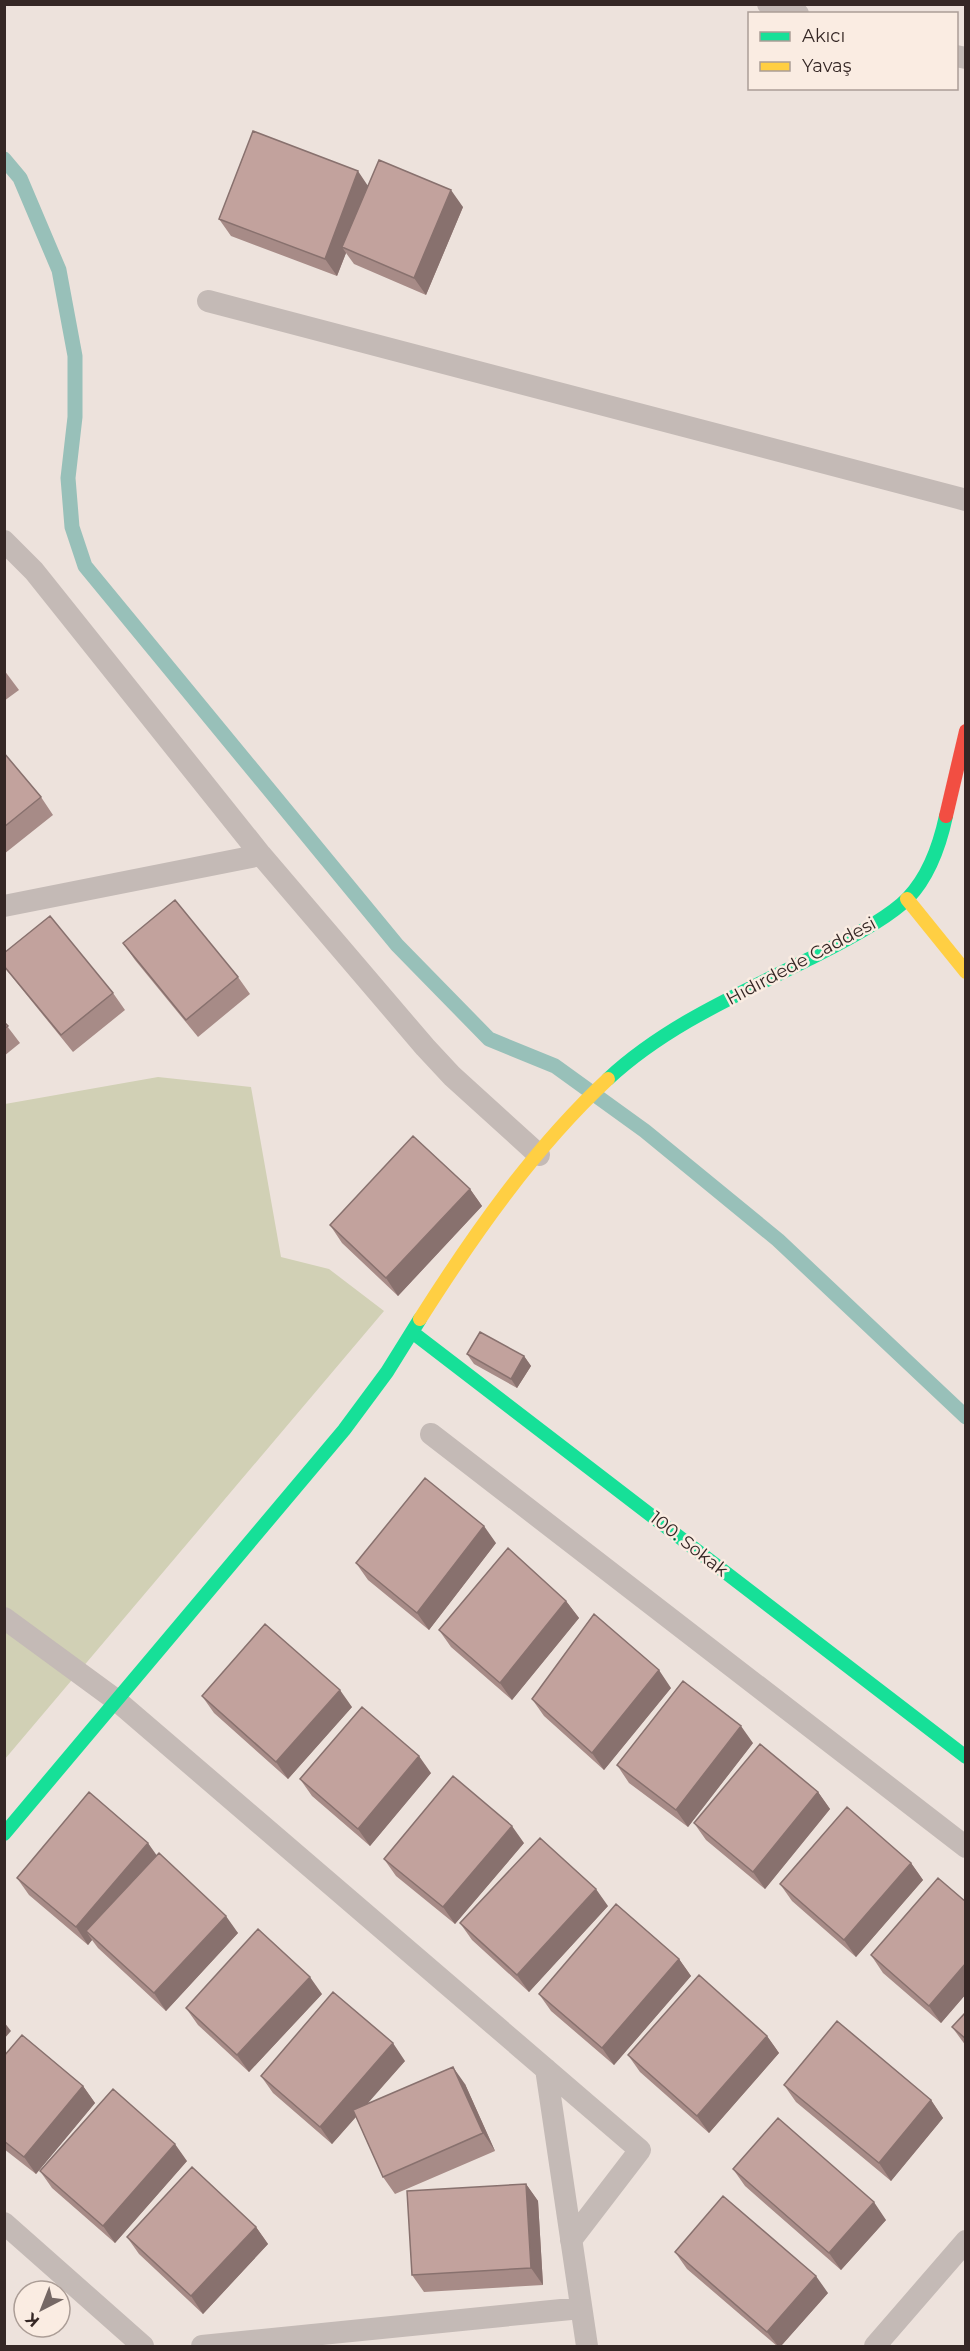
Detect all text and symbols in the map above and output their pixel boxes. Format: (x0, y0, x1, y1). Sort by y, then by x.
legend (748, 12, 958, 90)
text: Akıcı (802, 25, 845, 47)
text: Yavaş (802, 55, 852, 77)
street label: Hıdırdede Caddesi (722, 912, 880, 1010)
street label: 100. Sokak (646, 1507, 733, 1581)
north arrow (12, 2279, 72, 2339)
text: K (21, 2308, 43, 2331)

